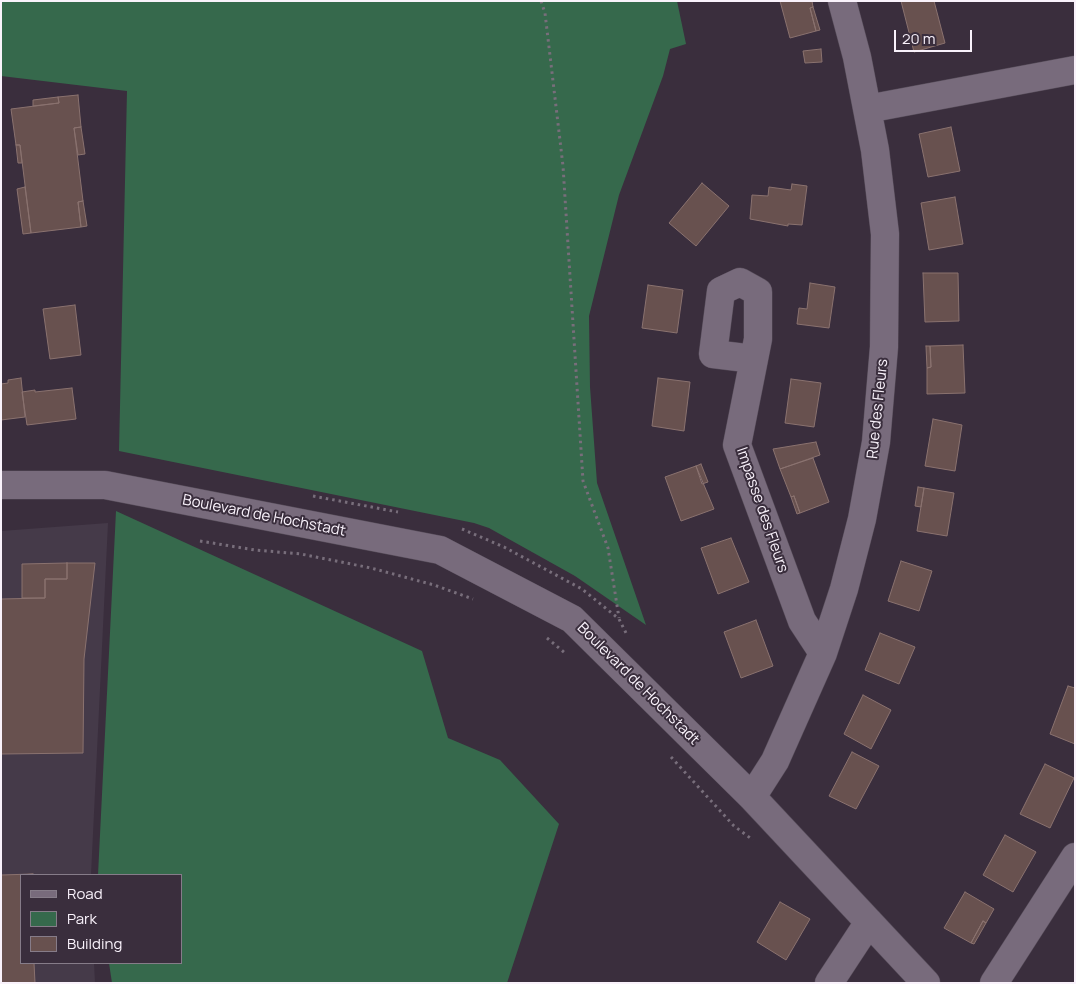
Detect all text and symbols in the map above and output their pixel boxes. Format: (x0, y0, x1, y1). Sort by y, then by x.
scale bar (896, 20, 974, 52)
text: 20 m (902, 28, 935, 49)
street label: Rue des Fleurs (864, 358, 892, 460)
street label: Impasse des Fleurs (732, 445, 792, 575)
street label: Boulevard de Hochstadt (181, 491, 347, 541)
street label: Boulevard de Hochstadt (573, 619, 703, 749)
legend (20, 874, 182, 964)
text: Road (67, 883, 103, 904)
text: Park (67, 908, 97, 929)
text: Building (67, 933, 122, 954)

